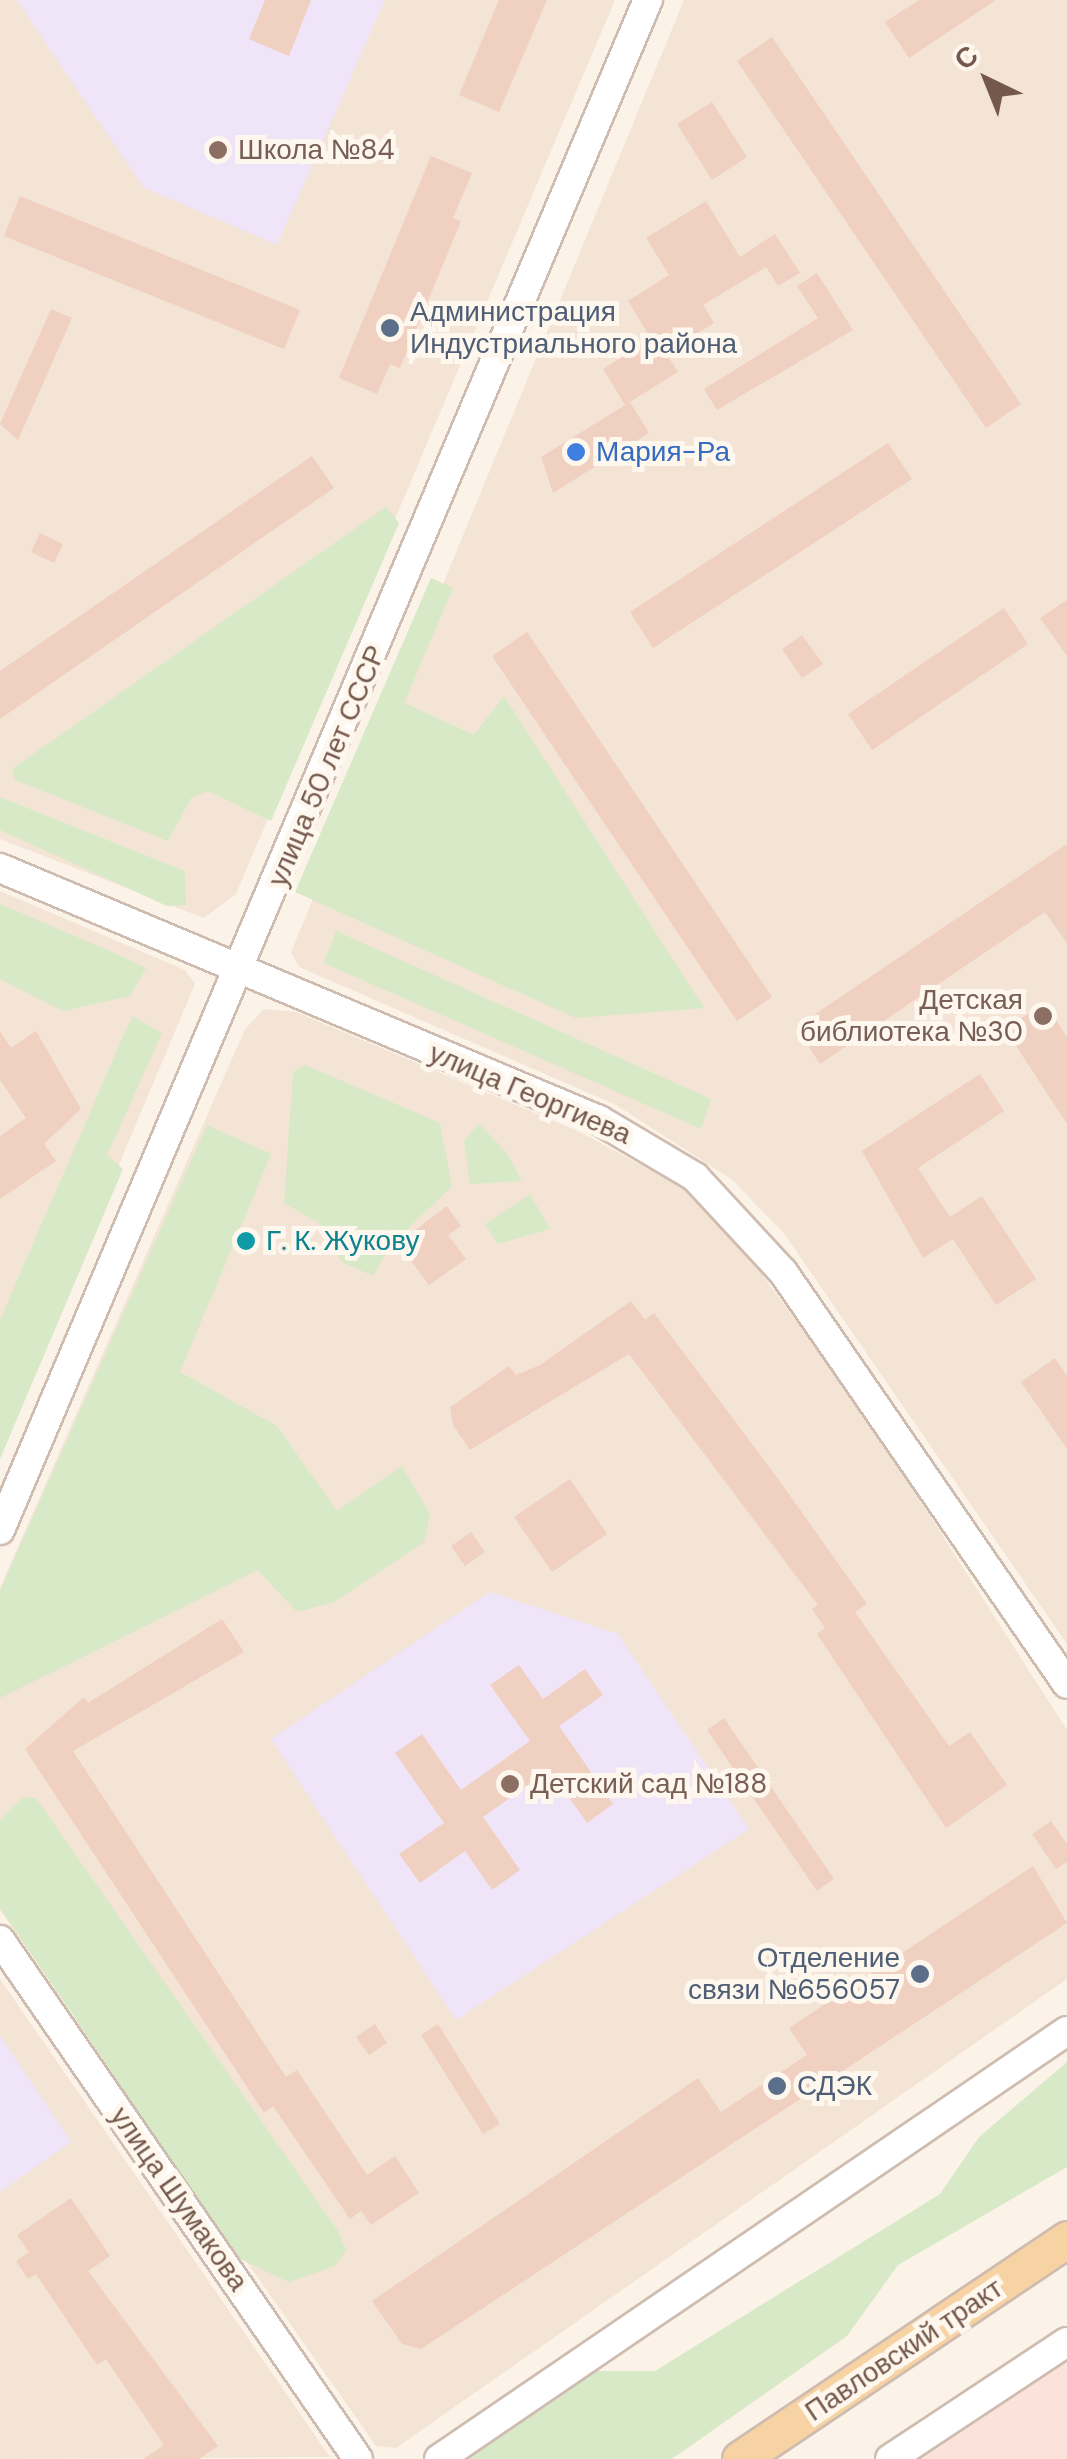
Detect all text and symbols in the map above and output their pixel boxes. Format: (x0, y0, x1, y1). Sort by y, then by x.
north arrow (937, 30, 1037, 130)
text: С (946, 37, 986, 78)
place label: Школа №84 (238, 133, 395, 167)
marker: Школа №84 (207, 139, 229, 161)
place label: Администрация Индустриального района (410, 295, 737, 361)
marker: Администрация Индустриального района (379, 317, 401, 339)
place label: Мария-Ра (596, 435, 730, 469)
marker: Мария-Ра (565, 441, 587, 463)
street label: улица 50 лет СССР (261, 640, 393, 892)
place label: Детская библиотека №30 (800, 983, 1023, 1049)
marker: Детская библиотека №30 (1032, 1005, 1054, 1027)
street label: улица Георгиева (424, 1036, 636, 1152)
place label: Г. К. Жукову (266, 1224, 419, 1258)
marker: Г. К. Жукову (235, 1230, 257, 1252)
place label: Детский сад №188 (530, 1767, 767, 1801)
marker: Детский сад №188 (499, 1773, 521, 1795)
place label: Отделение связи №656057 (688, 1941, 900, 2007)
marker: Отделение связи №656057 (909, 1963, 931, 1985)
place label: СДЭК (797, 2069, 872, 2103)
marker: СДЭК (766, 2075, 788, 2097)
street label: улица Шумакова (103, 2101, 255, 2297)
street label: Павловский тракт (799, 2271, 1009, 2429)

